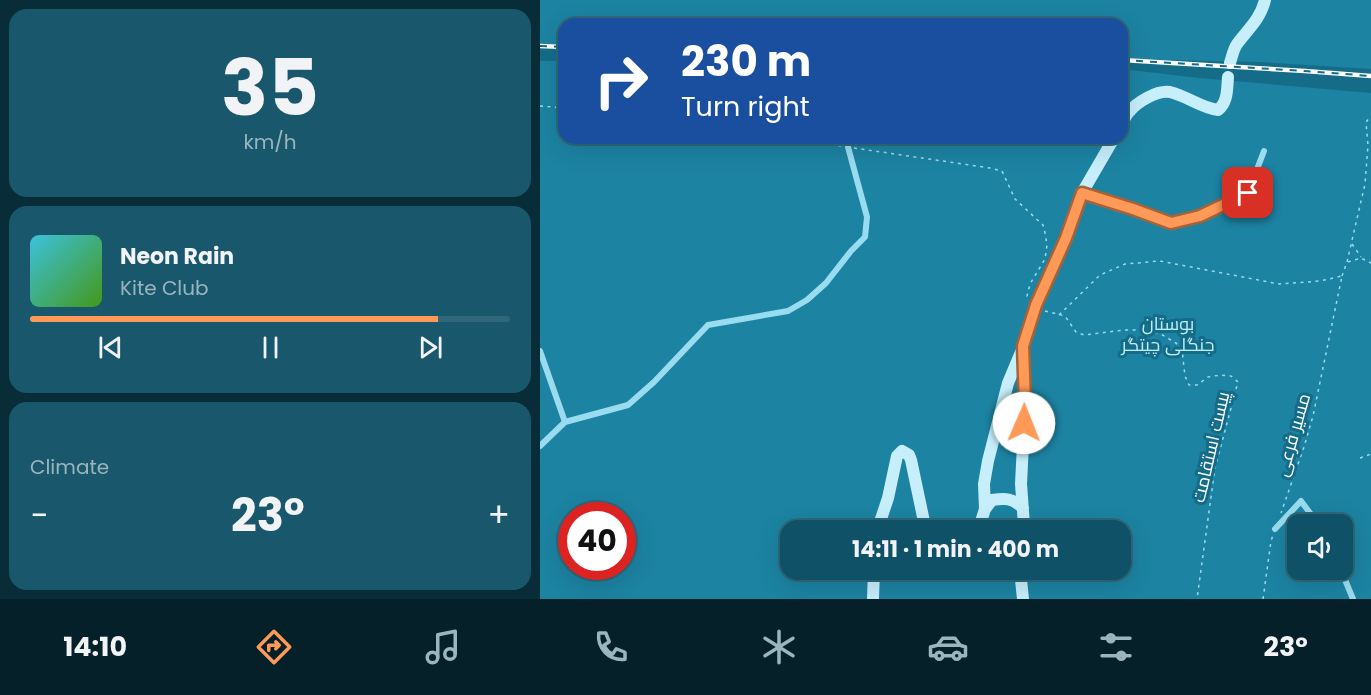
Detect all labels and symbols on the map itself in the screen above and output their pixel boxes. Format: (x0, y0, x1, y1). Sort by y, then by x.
pin (1222, 167, 1273, 218)
park label: بوستان جنگلی چیتگر (1121, 311, 1215, 357)
street label: پیست استقامت (1186, 389, 1235, 505)
street label: مسیر فرعی (1269, 390, 1316, 479)
position arrow (992, 391, 1056, 455)
speed limit sign: 40 (558, 502, 636, 580)

